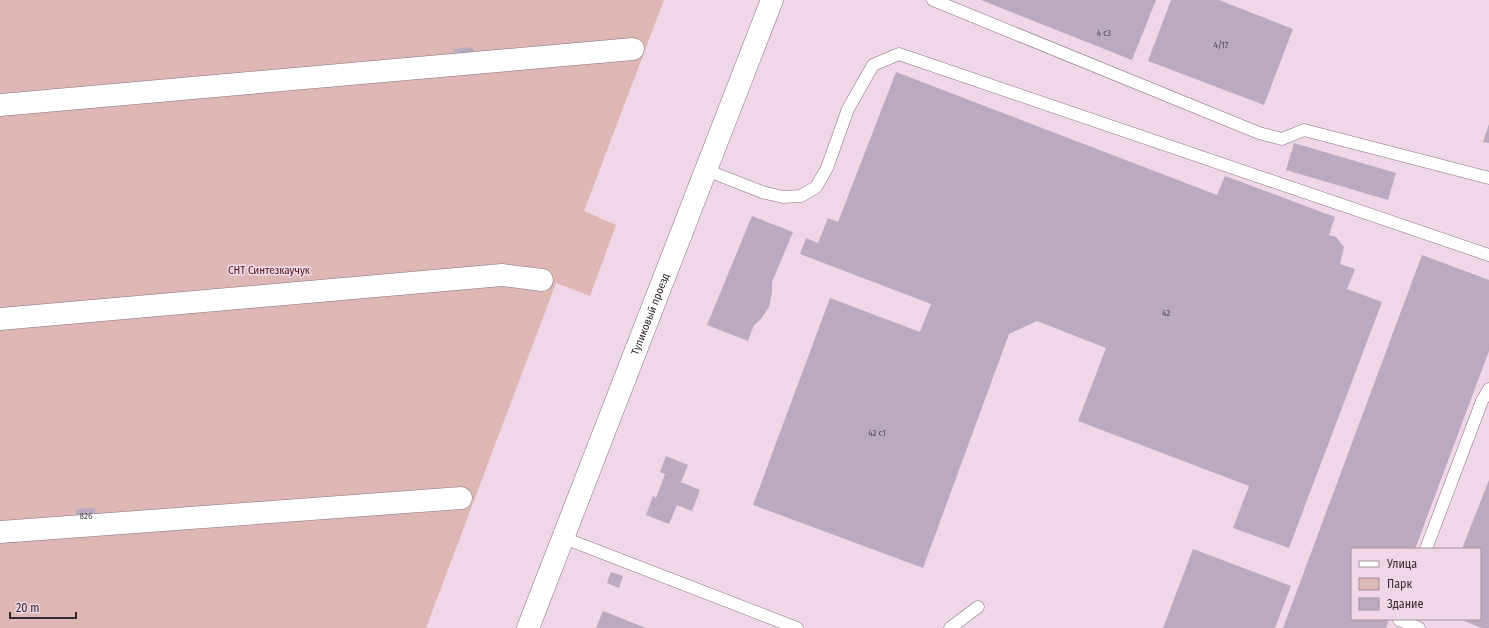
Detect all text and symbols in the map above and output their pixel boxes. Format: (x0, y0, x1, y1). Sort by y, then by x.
house number: 4 с3 (1097, 28, 1111, 38)
house number: 4/17 (1213, 40, 1229, 50)
park label: СНТ Синтезкаучук (228, 264, 311, 277)
street label: Тупиковый проезд (629, 271, 672, 357)
house number: 42 (1162, 308, 1170, 318)
house number: 42 c1 (868, 428, 886, 438)
house number: 826 (80, 511, 93, 521)
legend (1351, 548, 1481, 620)
text: Улица (1386, 557, 1417, 571)
text: Парк (1387, 577, 1413, 591)
scale bar (10, 594, 76, 620)
text: Здание (1387, 597, 1423, 611)
text: 20 m (16, 601, 40, 615)

